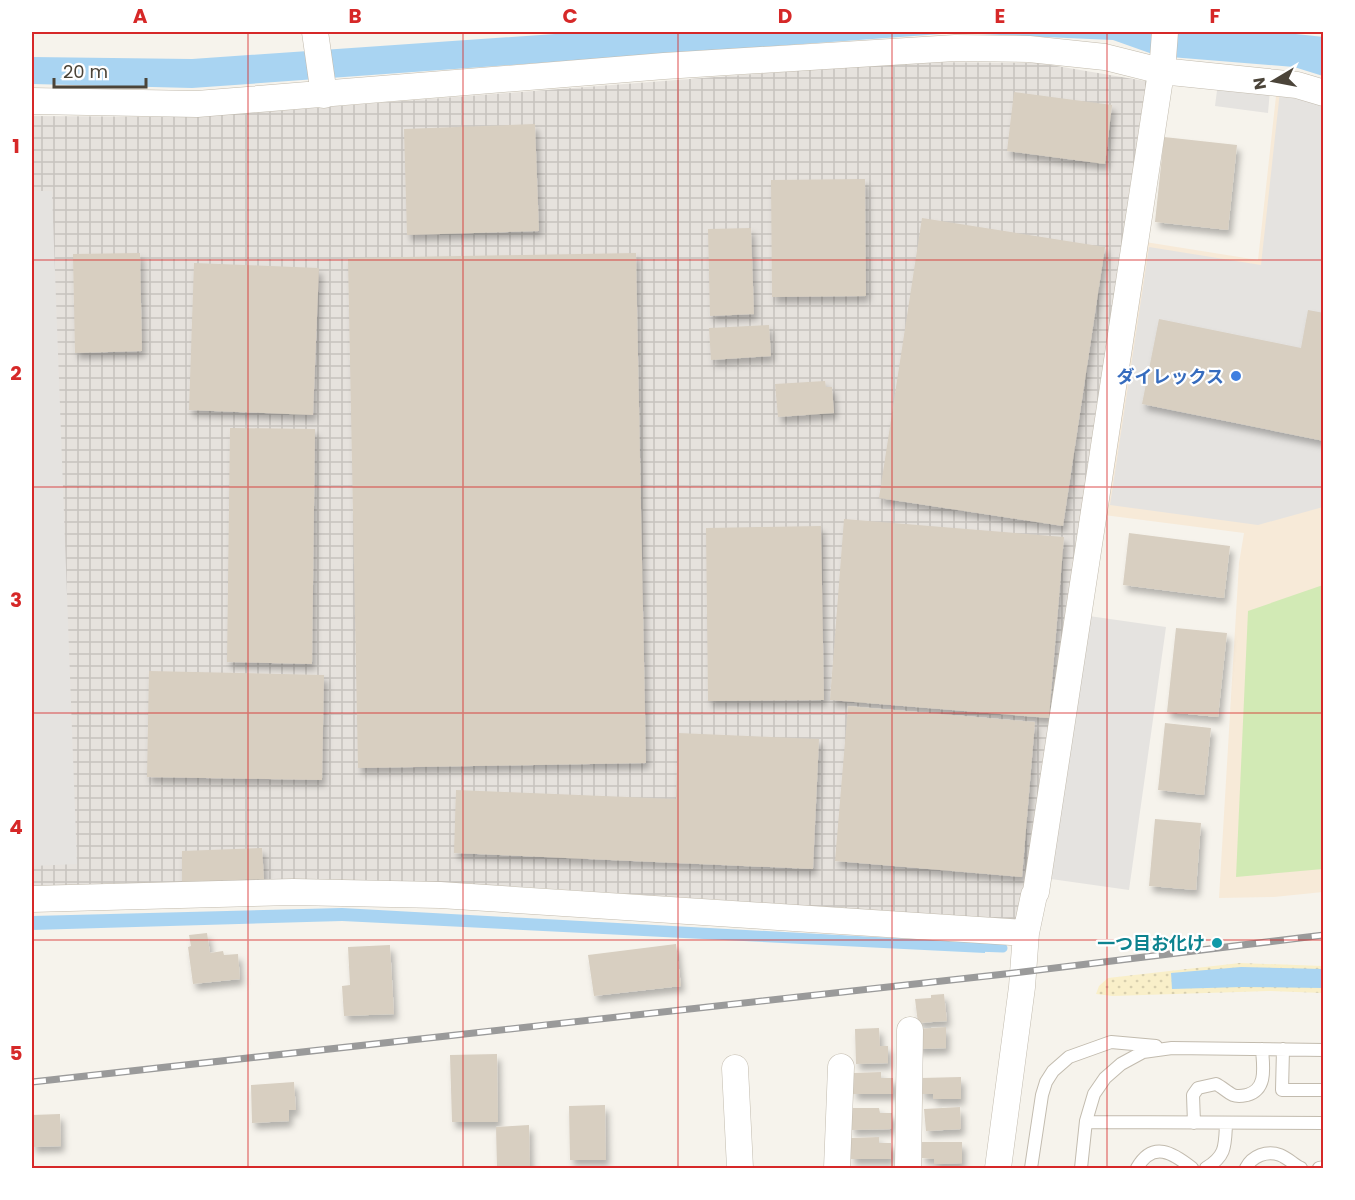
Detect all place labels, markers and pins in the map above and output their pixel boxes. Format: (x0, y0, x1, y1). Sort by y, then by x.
place label: ダイレックス (1117, 364, 1224, 389)
marker: ダイレックス (1229, 369, 1243, 383)
place label: 一つ目お化け (1097, 931, 1205, 956)
marker: 一つ目お化け (1210, 936, 1224, 950)

